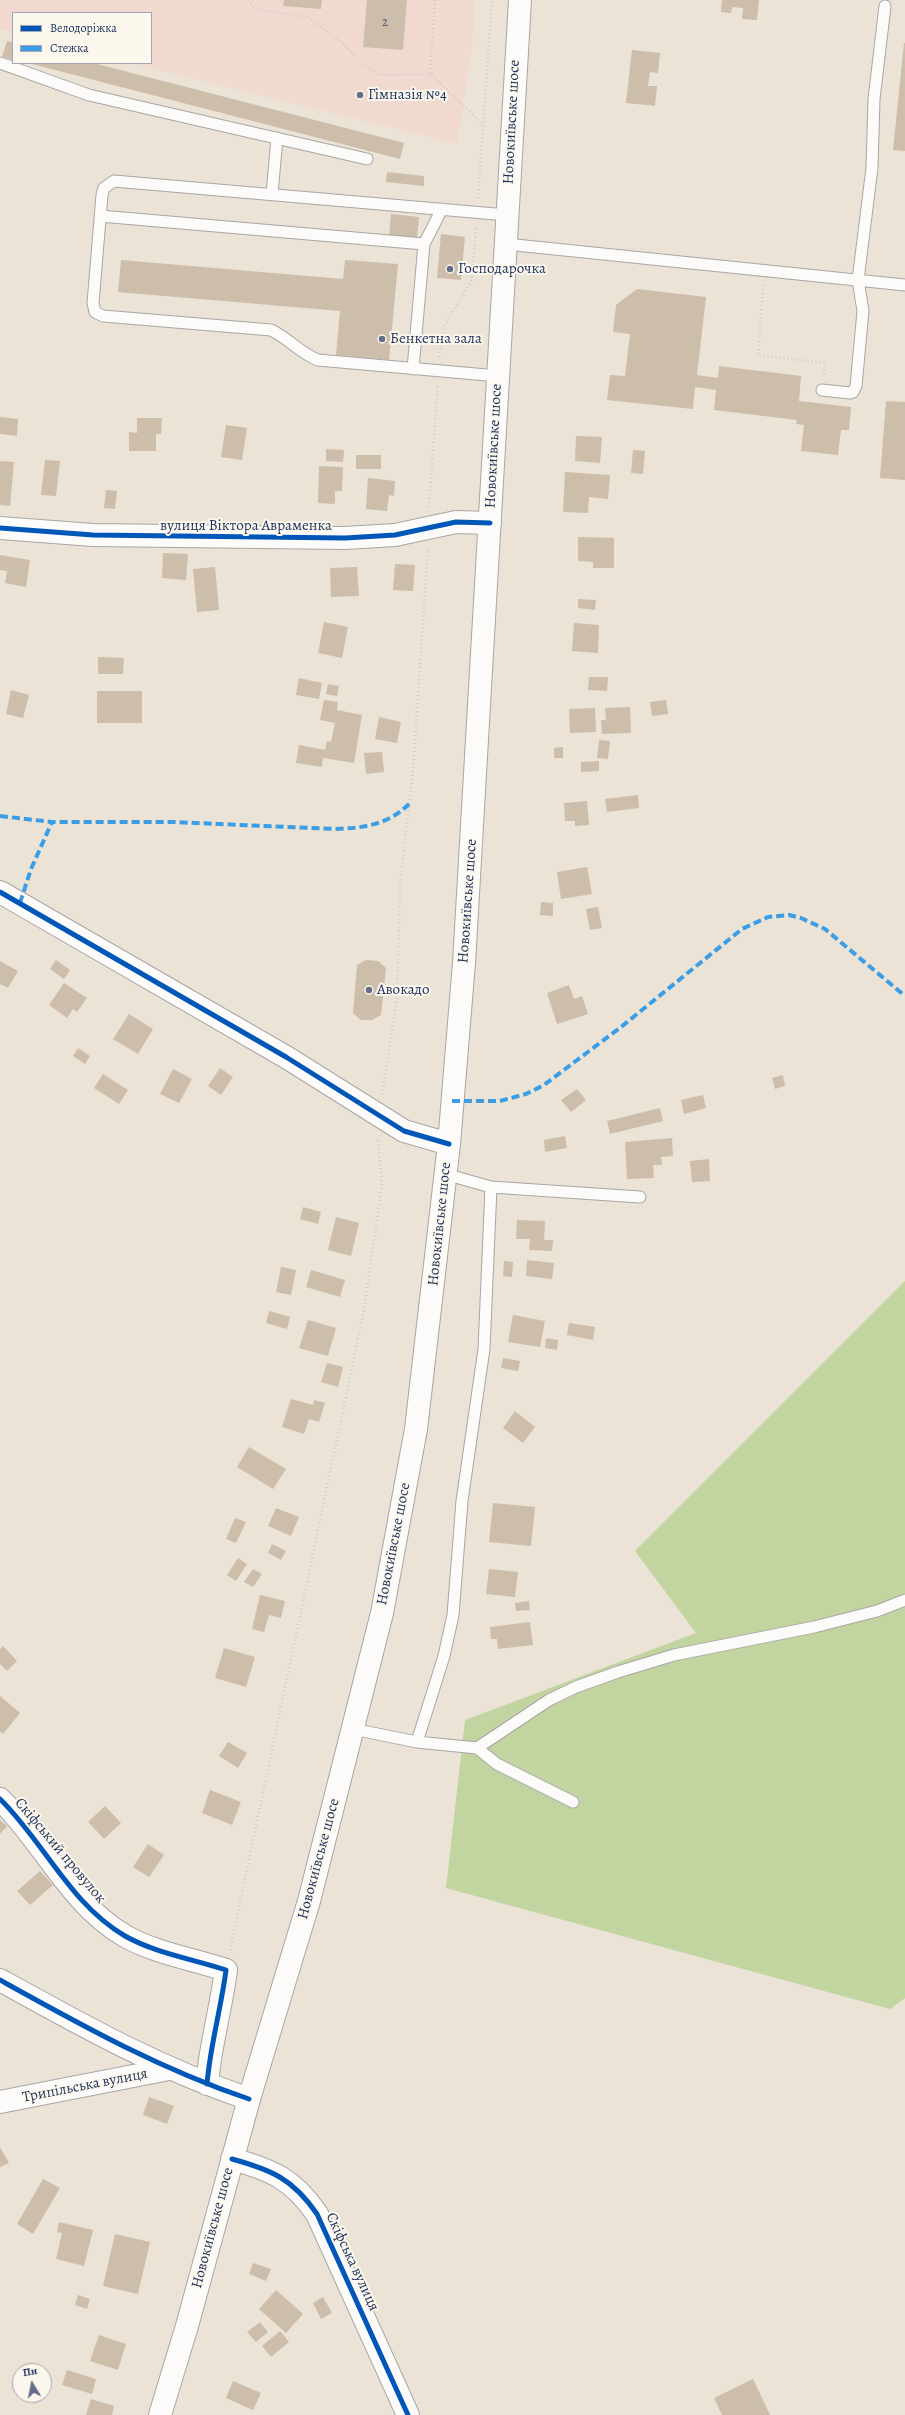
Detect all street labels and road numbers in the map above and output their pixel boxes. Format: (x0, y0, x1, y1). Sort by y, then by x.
street label: Новокиївське шосе (500, 59, 524, 185)
street label: Новокиївське шосе (482, 383, 506, 509)
street label: вулиця Віктора Авраменка (160, 517, 332, 535)
street label: Новокиївське шосе (455, 838, 481, 964)
street label: Новокиївське шосе (425, 1161, 455, 1287)
street label: Новокиївське шосе (373, 1481, 415, 1607)
street label: Скіфський провулок (11, 1795, 109, 1907)
street label: Новокиївське шосе (294, 1797, 344, 1921)
street label: Трипільська вулиця (21, 2065, 149, 2107)
street label: Новокиївське шосе (188, 2166, 238, 2290)
street label: Скіфська вулиця (321, 2210, 383, 2314)

